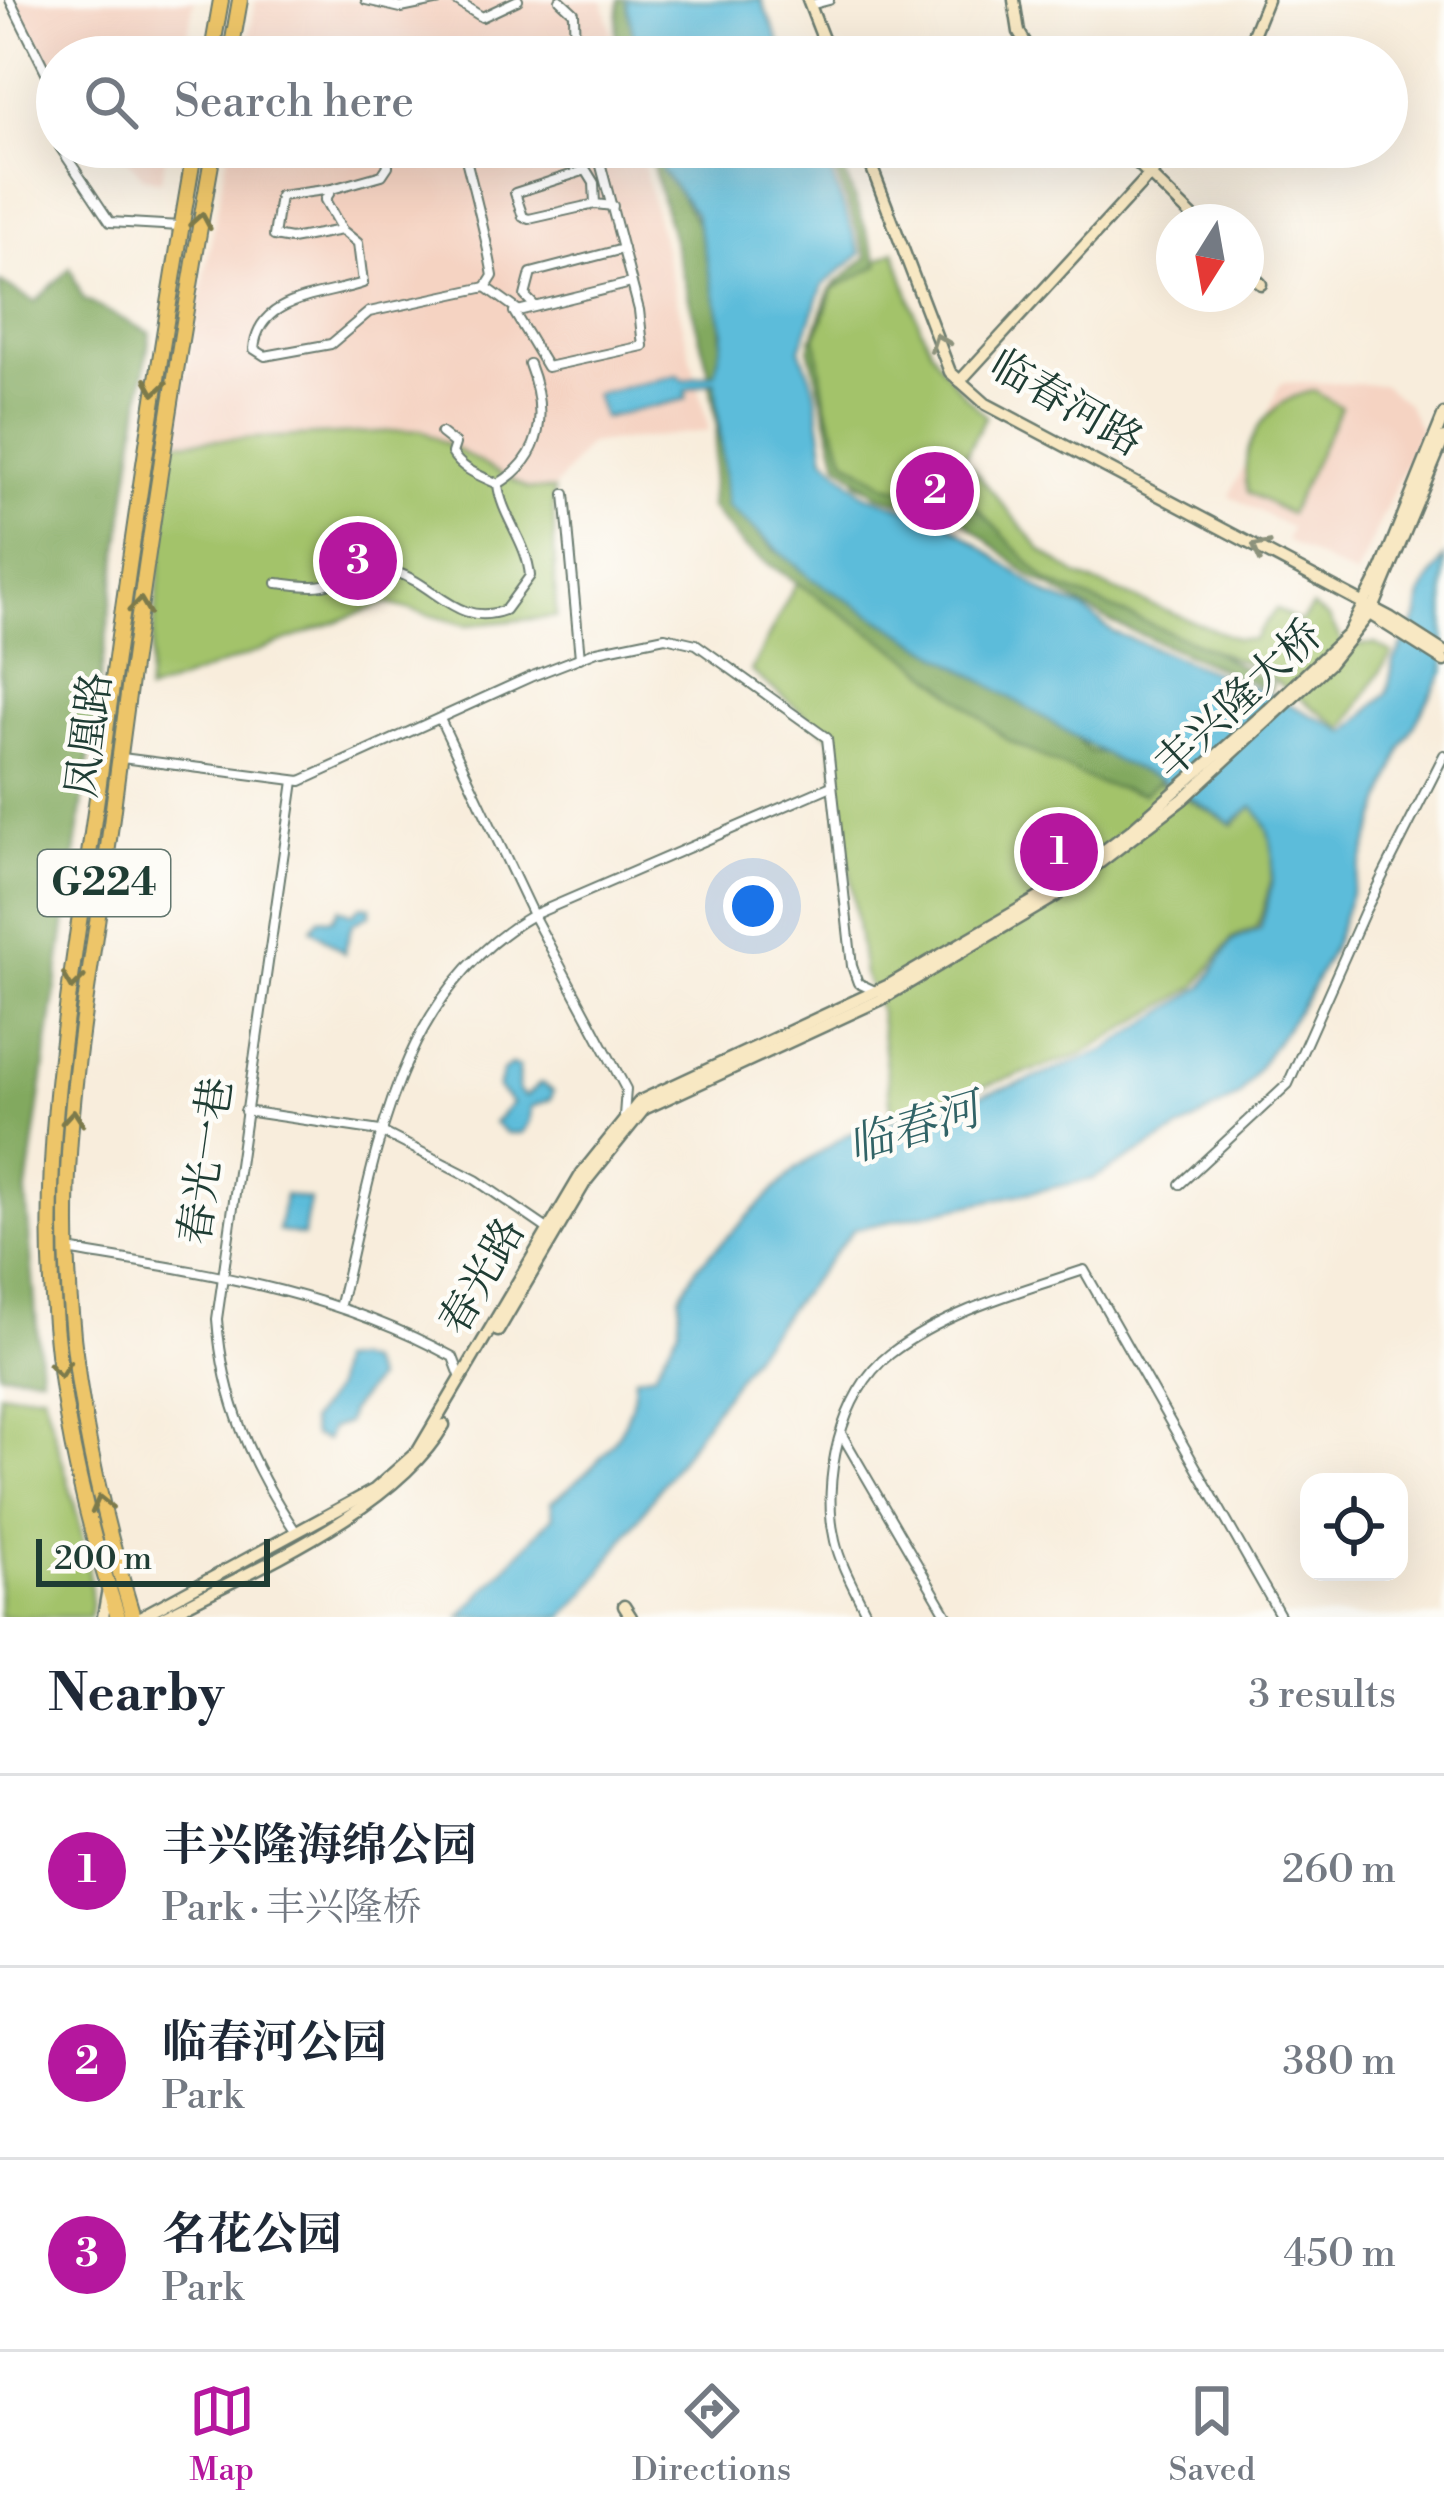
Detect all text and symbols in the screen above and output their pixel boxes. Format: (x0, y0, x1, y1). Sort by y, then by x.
search box (36, 36, 1408, 168)
icon: search (78, 69, 144, 135)
text: Search here (174, 74, 414, 131)
north arrow (1156, 204, 1264, 312)
one-way arrow (187, 211, 212, 231)
one-way arrow (929, 333, 954, 354)
street label: 临春河路 (980, 339, 1152, 469)
one-way arrow (143, 377, 169, 396)
pin: 2 (896, 446, 974, 536)
pin: 3 (319, 516, 397, 606)
one-way arrow (1251, 541, 1273, 564)
one-way arrow (126, 596, 152, 616)
street label: 丰兴隆大桥 (1144, 609, 1334, 791)
street label: 凤凰路 (56, 669, 124, 801)
pin: 1 (1020, 807, 1098, 897)
road number: G224 (38, 850, 170, 916)
your location (723, 876, 783, 936)
one-way arrow (61, 971, 87, 991)
street label: 春光一巷 (169, 1074, 245, 1248)
water label: 临春河 (841, 1080, 994, 1176)
one-way arrow (60, 1108, 85, 1127)
street label: 春光路 (429, 1209, 537, 1345)
one-way arrow (47, 1359, 73, 1379)
map controls (1300, 1473, 1408, 1581)
button: locate (1300, 1473, 1408, 1581)
one-way arrow (90, 1495, 115, 1515)
scale bar (36, 1533, 270, 1586)
text: 200 m (54, 1539, 152, 1580)
text: Nearby (48, 1663, 224, 1727)
text: 3 results (1248, 1671, 1396, 1720)
text: 丰兴隆海绵公园 (162, 1818, 477, 1875)
text: 1 (78, 1846, 96, 1895)
text: 260 m (1282, 1846, 1396, 1895)
text: Park · 丰兴隆桥 (162, 1884, 422, 1933)
text: 临春河公园 (162, 2015, 387, 2072)
text: 2 (75, 2038, 99, 2087)
text: 380 m (1283, 2038, 1396, 2087)
text: Park (162, 2072, 243, 2121)
text: 名花公园 (162, 2207, 342, 2264)
text: 3 (75, 2230, 99, 2279)
text: 450 m (1283, 2230, 1396, 2279)
text: Park (162, 2264, 243, 2313)
tab: Map (189, 2378, 255, 2491)
tab: Directions (632, 2378, 791, 2491)
tab: Saved (1169, 2378, 1255, 2491)

